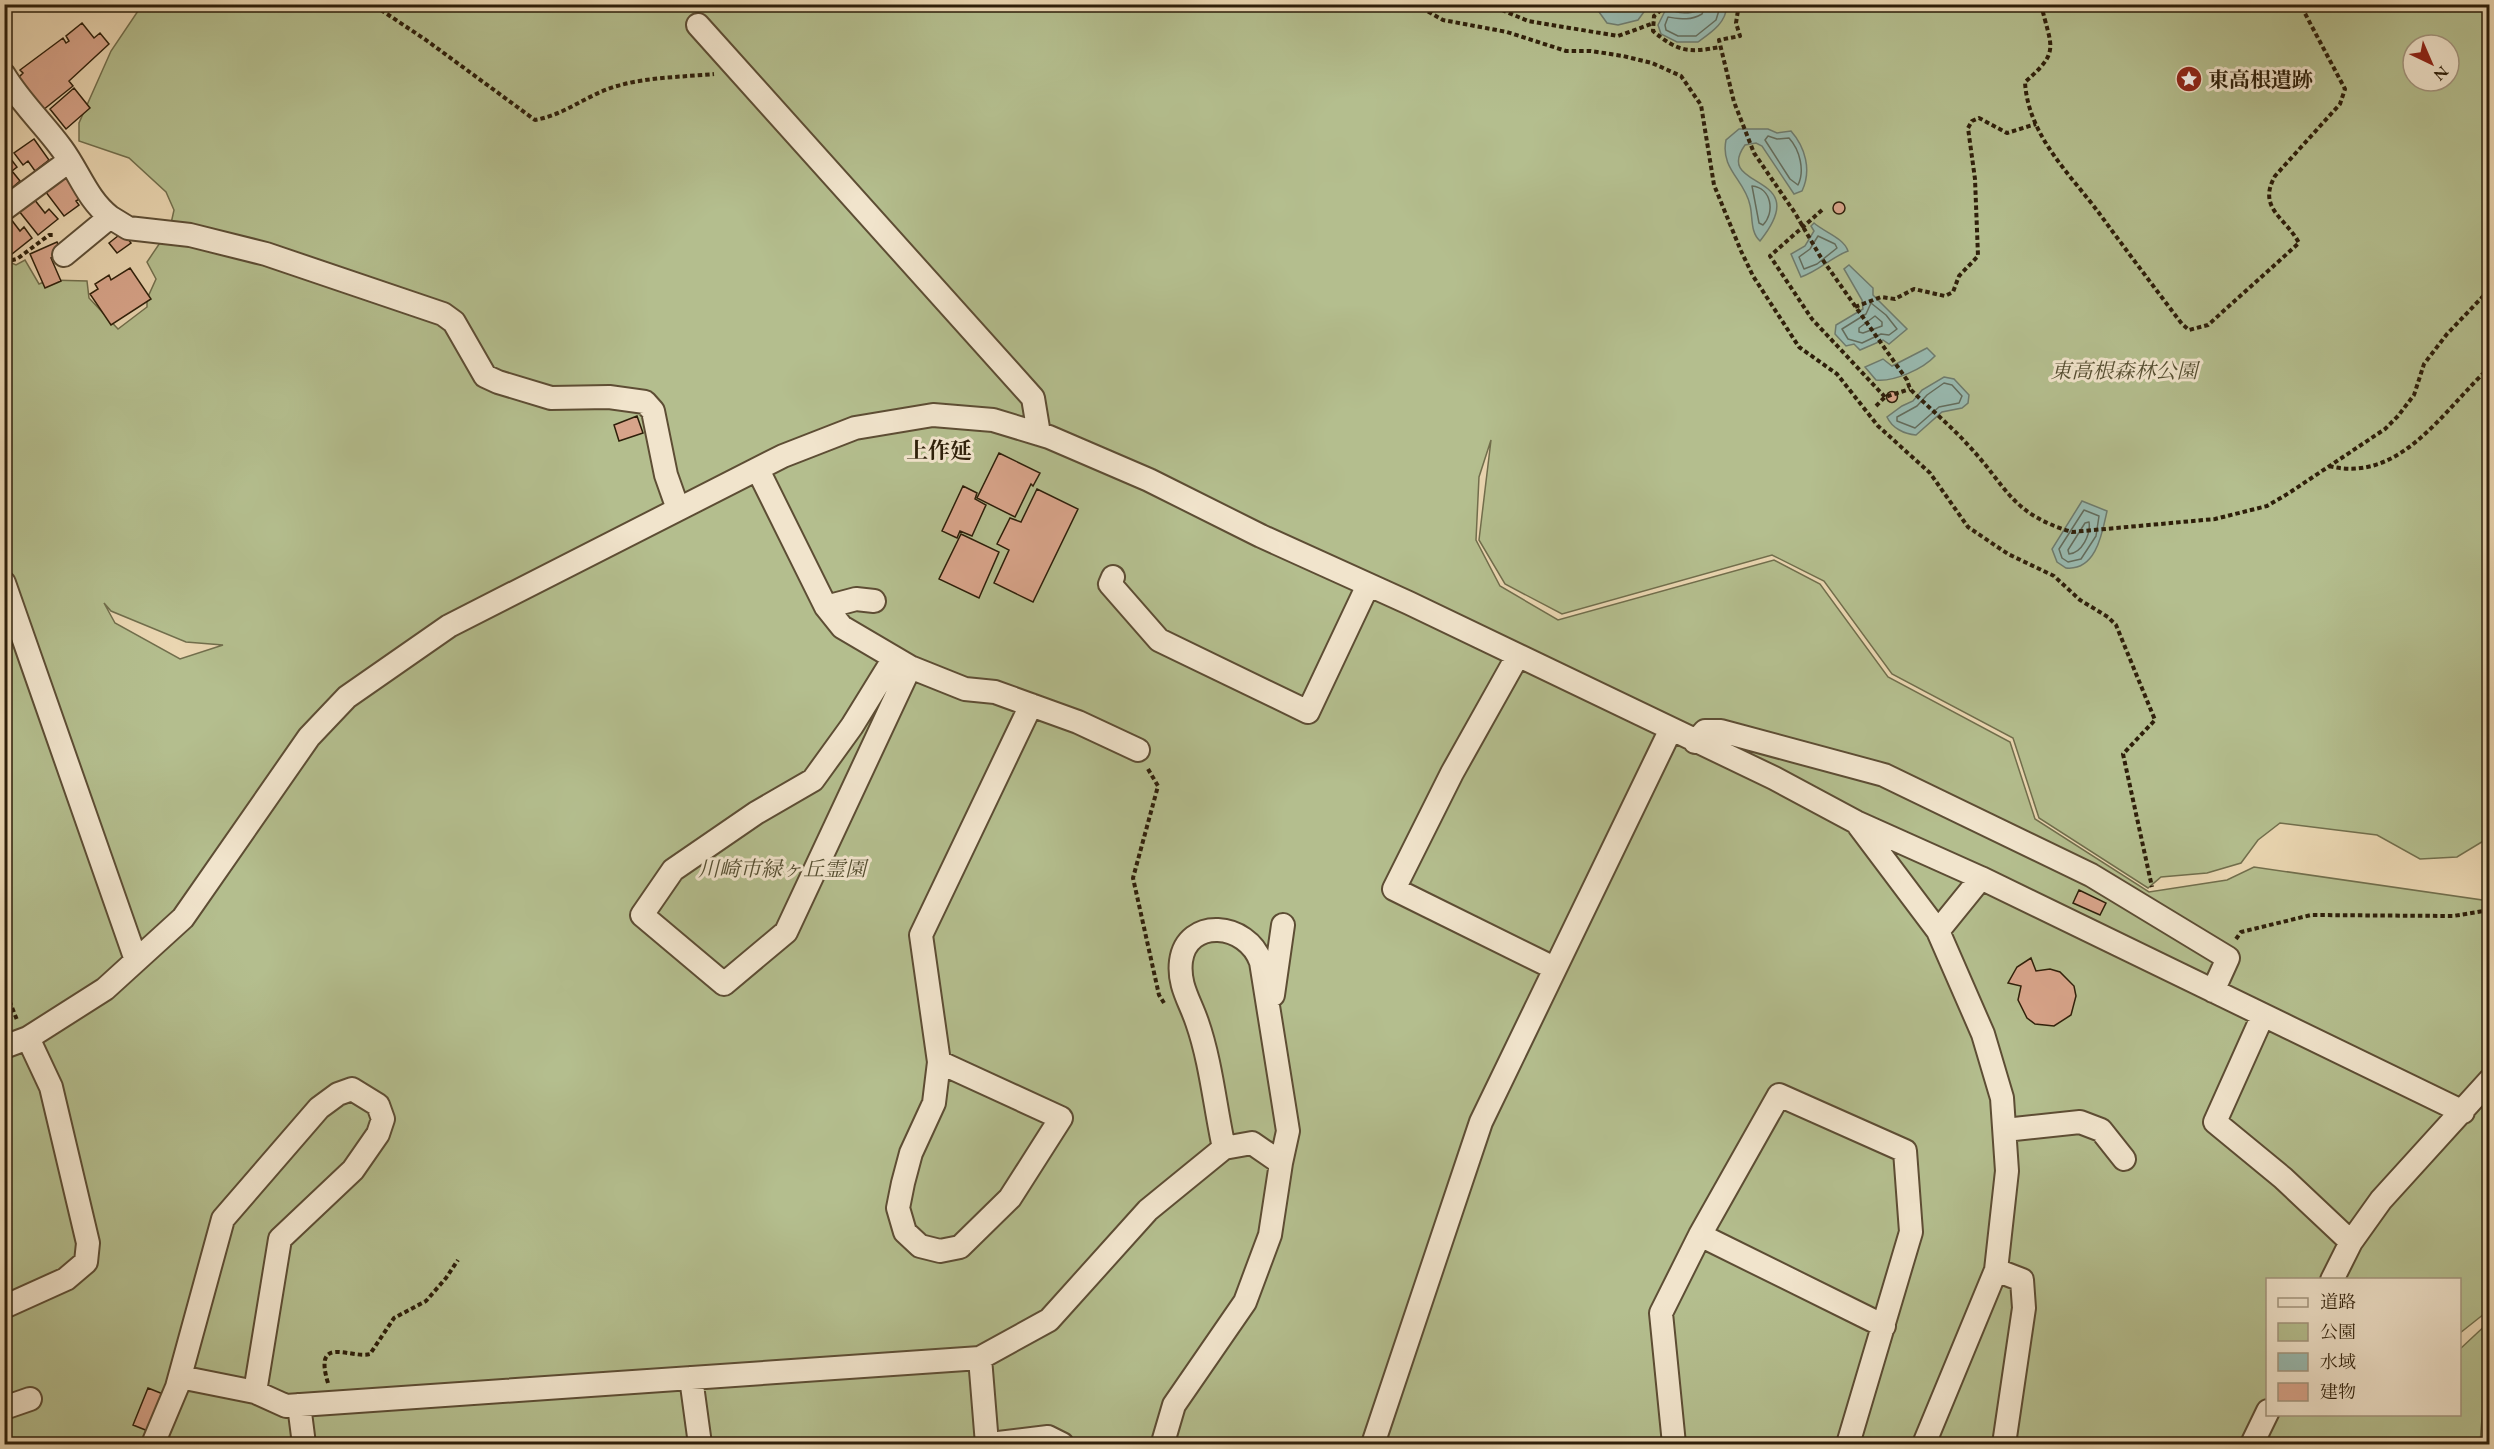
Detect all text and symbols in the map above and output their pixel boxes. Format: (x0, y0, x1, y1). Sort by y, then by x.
north arrow (2401, 33, 2461, 93)
text: N (2429, 61, 2453, 86)
place icon: 東高根遺跡 (2174, 64, 2204, 94)
place label: 東高根遺跡 (2208, 66, 2313, 93)
park label: 東高根森林公園 (2051, 357, 2200, 384)
district label: 上作延 (906, 436, 972, 465)
park label: 川崎市緑ヶ丘霊園 (698, 855, 869, 882)
legend (2266, 1278, 2461, 1416)
text: 道路 (2320, 1290, 2356, 1313)
text: 公園 (2320, 1320, 2356, 1343)
text: 水域 (2320, 1350, 2356, 1373)
text: 建物 (2320, 1380, 2356, 1403)

